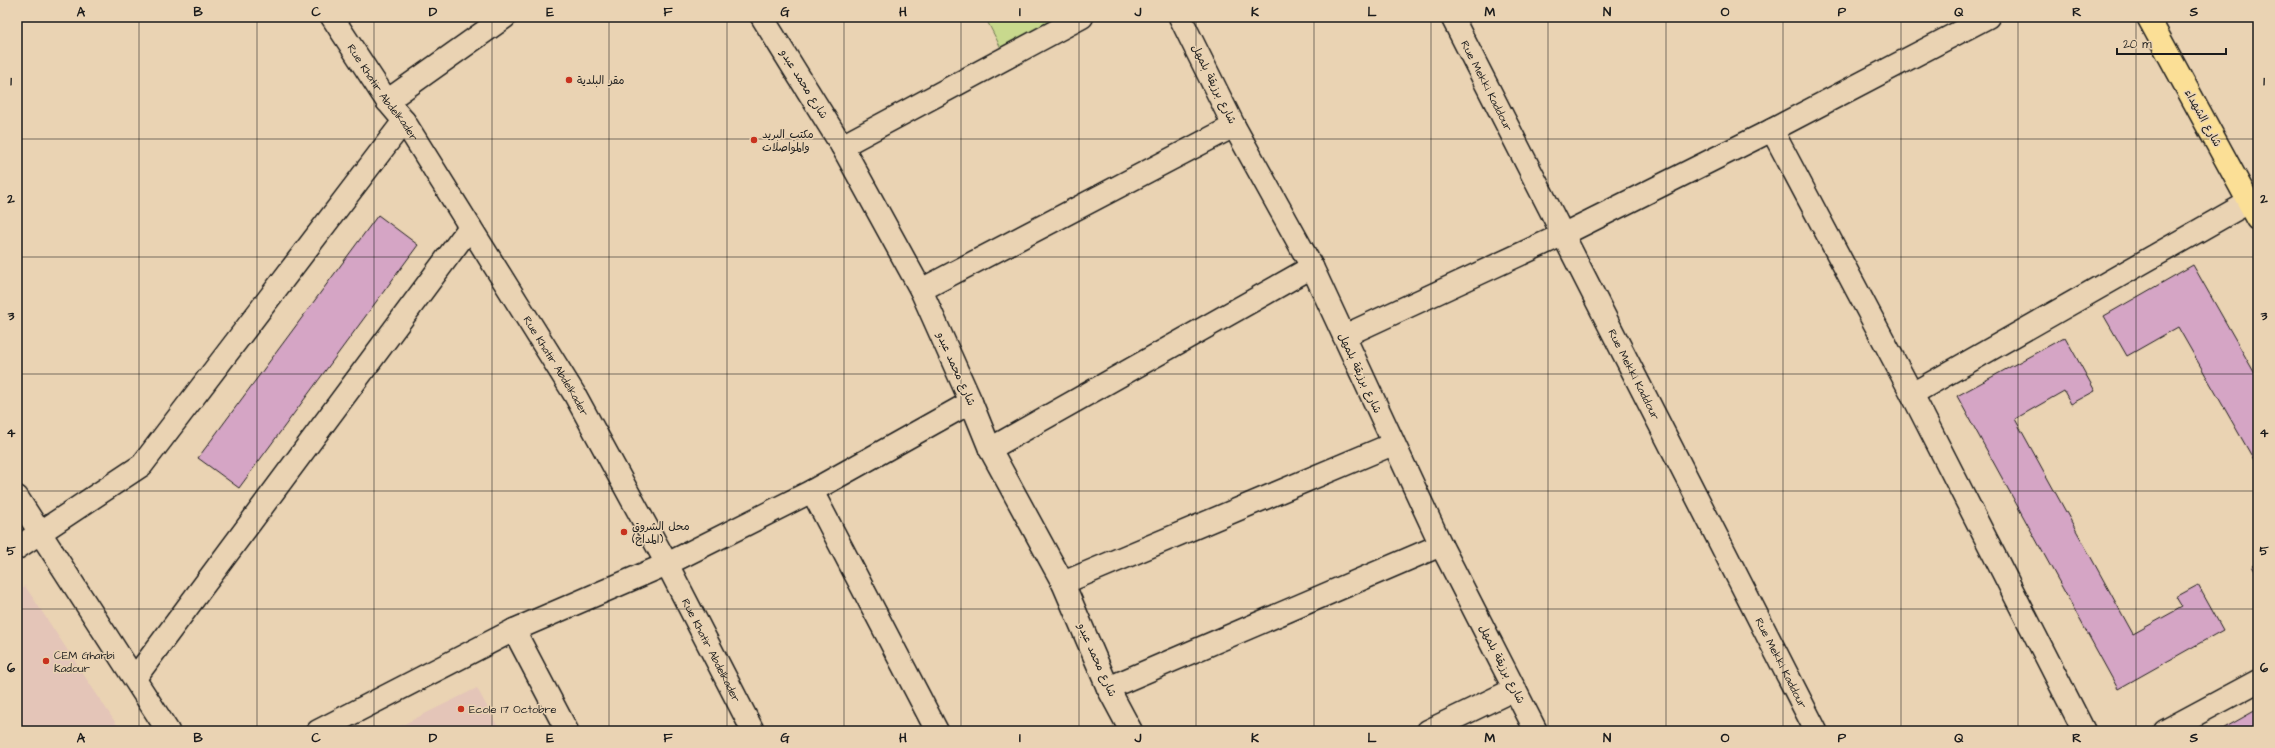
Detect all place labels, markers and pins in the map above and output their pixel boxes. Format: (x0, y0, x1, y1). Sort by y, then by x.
place label: مقر البلدية (577, 73, 624, 88)
marker: مقر البلدية (564, 75, 574, 85)
place label: مكتب البريد والمواصلات (762, 127, 814, 155)
marker: مكتب البريد والمواصلات (749, 135, 759, 145)
place label: محل الشروق (المداح) (632, 519, 690, 547)
marker: محل الشروق (المداح) (619, 527, 629, 537)
place label: CEM Gharbi Kadour (54, 648, 115, 676)
marker: CEM Gharbi Kadour (41, 656, 51, 666)
place label: Ecole 17 Octobre (469, 702, 557, 717)
marker: Ecole 17 Octobre (456, 704, 466, 714)

